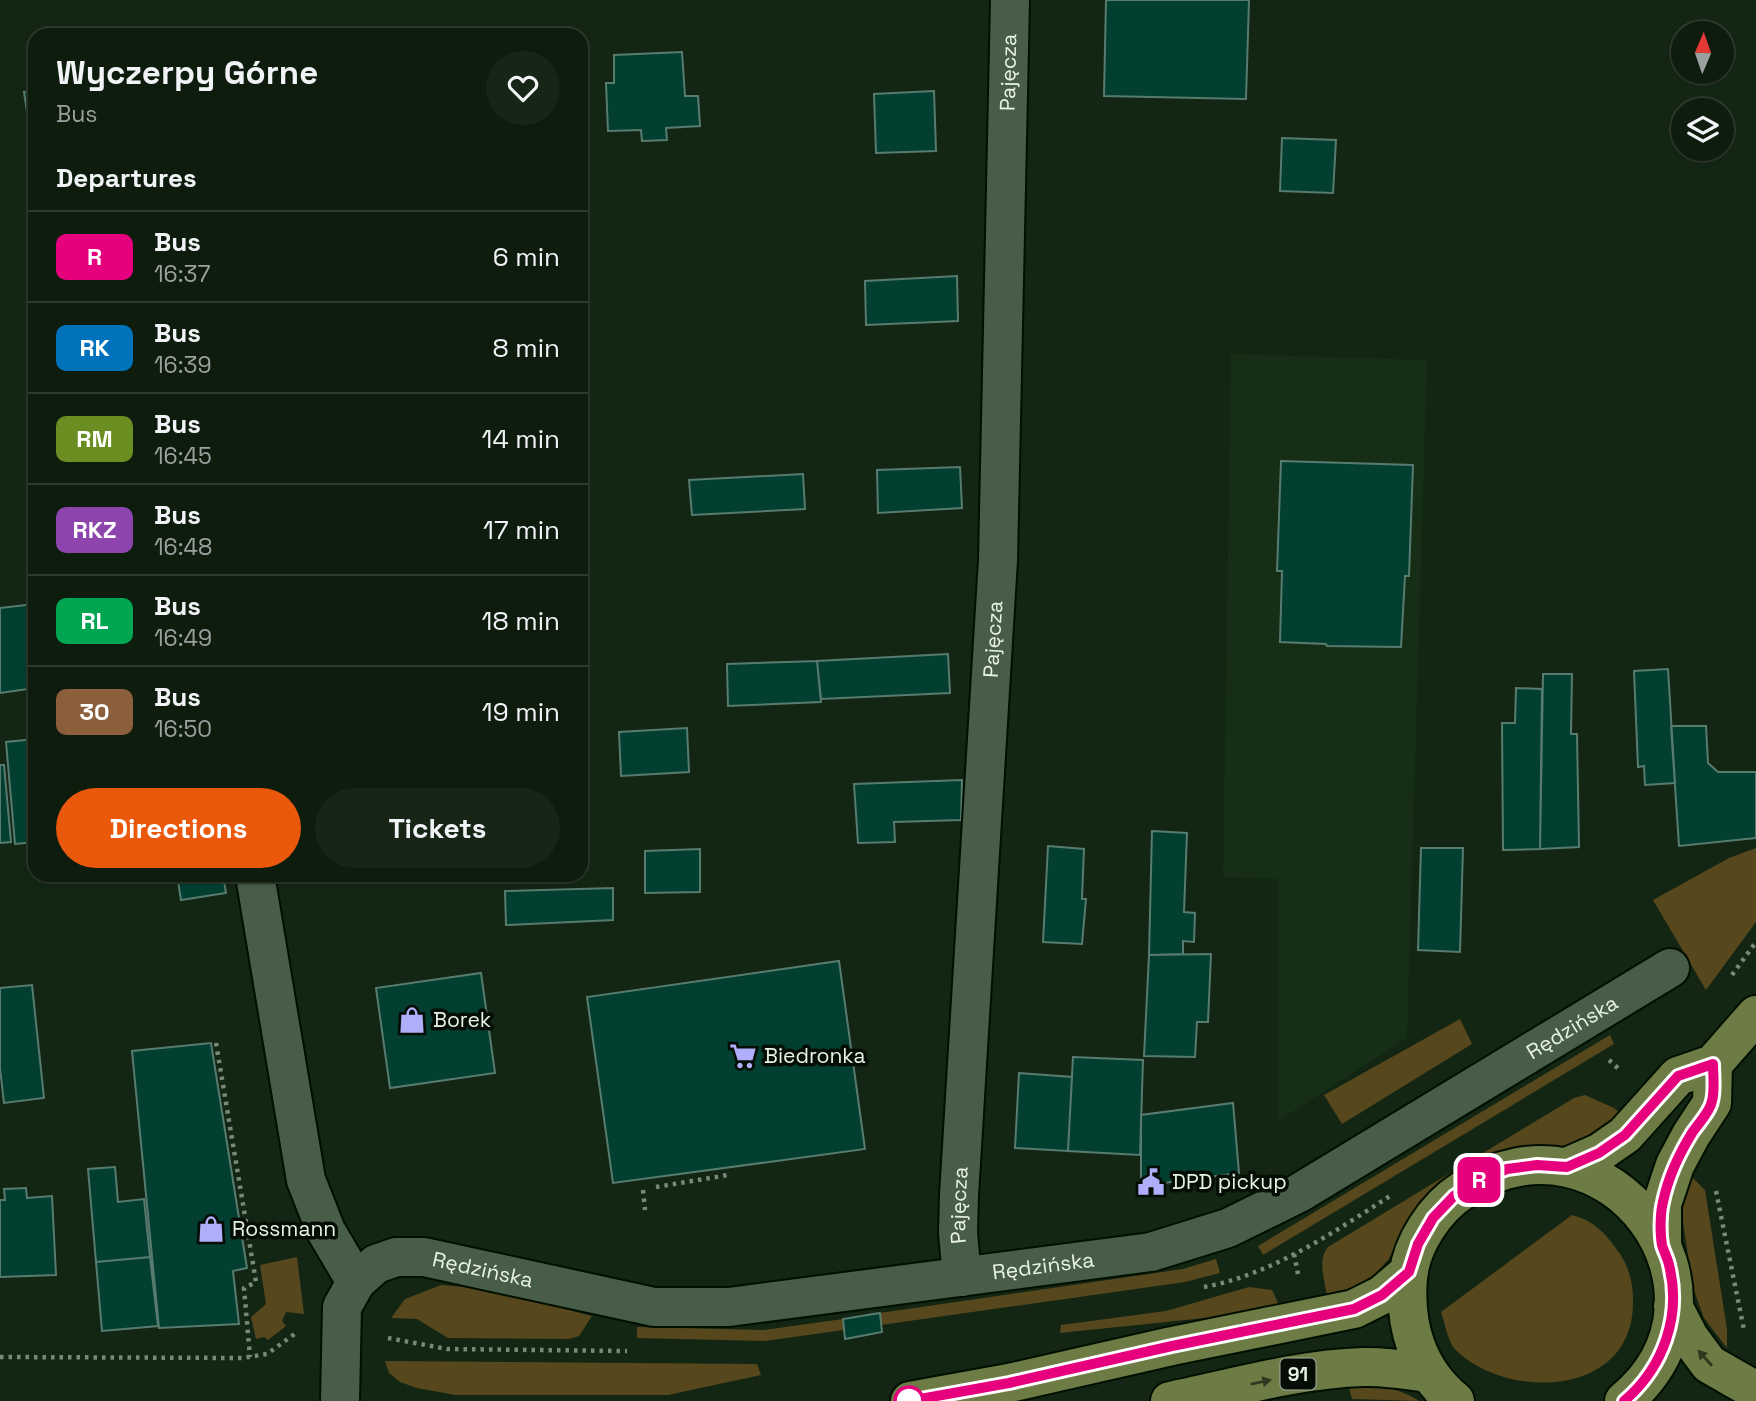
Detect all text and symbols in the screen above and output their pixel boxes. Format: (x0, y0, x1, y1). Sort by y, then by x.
north arrow (1671, 21, 1734, 84)
map controls (1671, 21, 1734, 161)
street label: Pajęcza (994, 34, 1022, 111)
button: heart (486, 51, 560, 125)
text: Wyczerpy Górne (56, 52, 318, 94)
button: layers (1671, 98, 1734, 161)
text: Bus (56, 99, 97, 129)
text: Departures (56, 161, 197, 195)
text: Bus (154, 225, 201, 259)
text: 6 min (493, 240, 560, 274)
text: R (87, 241, 102, 272)
text: 16:37 (154, 259, 210, 289)
text: Bus (154, 316, 201, 350)
text: 8 min (492, 331, 560, 365)
text: RK (79, 332, 110, 363)
text: 16:39 (154, 350, 211, 380)
text: Bus (154, 407, 201, 441)
text: 14 min (482, 422, 560, 456)
text: RM (76, 423, 113, 454)
text: 16:45 (154, 441, 212, 471)
text: Bus (154, 498, 201, 532)
text: 17 min (483, 513, 560, 547)
text: RKZ (72, 514, 117, 545)
text: 16:48 (154, 532, 212, 562)
text: Bus (154, 589, 201, 623)
street label: Pajęcza (977, 600, 1008, 679)
text: 18 min (482, 604, 560, 638)
text: RL (80, 605, 109, 636)
text: 16:49 (154, 623, 212, 653)
text: Bus (154, 680, 201, 714)
text: 19 min (482, 695, 560, 729)
text: 30 (79, 696, 110, 727)
text: 16:50 (154, 714, 212, 744)
button: Directions (56, 788, 301, 868)
button: Tickets (315, 788, 560, 868)
street label: Rędzińska (1521, 989, 1623, 1065)
shop icon: Borek (397, 1005, 427, 1035)
place label: Borek (433, 1006, 491, 1033)
supermarket icon: Biedronka (728, 1041, 758, 1071)
place label: Biedronka (764, 1042, 866, 1069)
line badge: R (1456, 1157, 1502, 1203)
text: R (1471, 1164, 1487, 1195)
street label: Pajęcza (944, 1166, 974, 1245)
public building icon: DPD pickup (1136, 1167, 1166, 1197)
place label: DPD pickup (1172, 1168, 1287, 1195)
shop icon: Rossmann (196, 1214, 226, 1244)
place label: Rossmann (232, 1215, 336, 1242)
street label: Rędzińska (430, 1245, 536, 1293)
street label: Rędzińska (991, 1246, 1096, 1286)
one-way arrow (1698, 1350, 1714, 1367)
road number: 91 (1280, 1358, 1316, 1390)
one-way arrow (1250, 1376, 1272, 1387)
unlabelled marker (894, 1386, 924, 1401)

